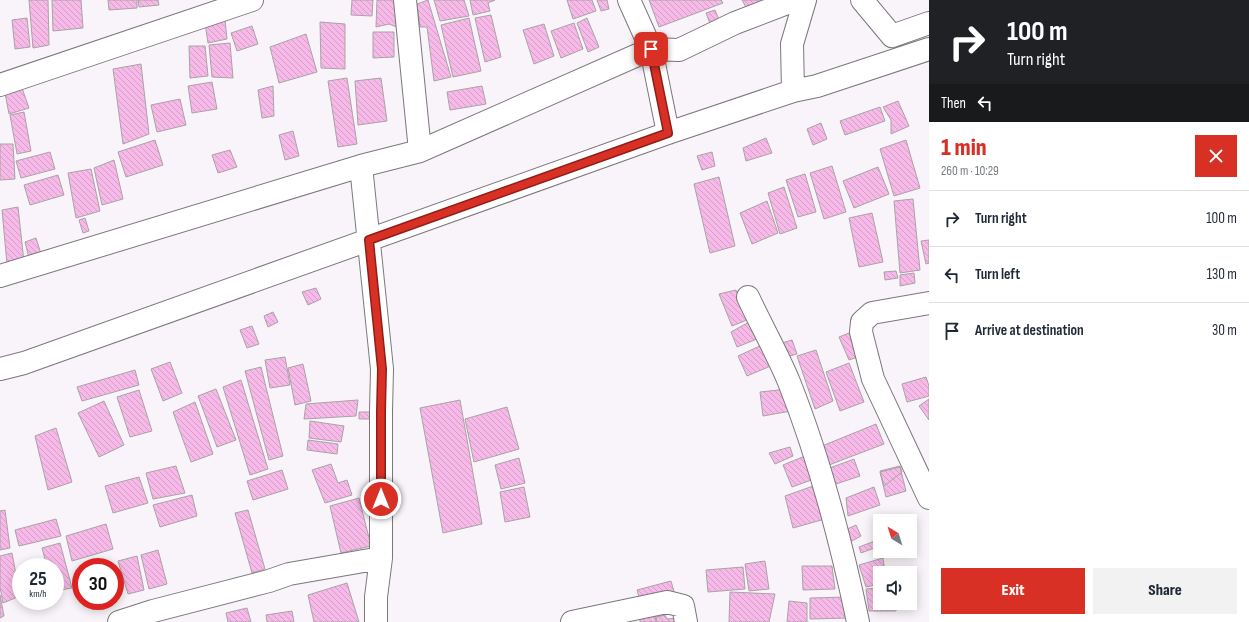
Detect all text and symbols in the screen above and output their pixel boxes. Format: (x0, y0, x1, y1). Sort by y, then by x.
text: 100 m (1007, 15, 1068, 48)
icon: right (941, 16, 993, 68)
pin (634, 32, 668, 66)
icon: arrive (640, 38, 662, 60)
text: Turn right (1007, 49, 1065, 70)
icon: left (974, 92, 996, 114)
text: Then (941, 94, 966, 113)
text: 1 min (941, 133, 987, 162)
button: close (1195, 135, 1237, 177)
text: 260 m · 10:29 (941, 163, 999, 179)
icon: right (941, 208, 963, 230)
text: Turn right (975, 209, 1027, 228)
text: 100 m (1206, 209, 1237, 228)
icon: left (941, 264, 963, 286)
text: Turn left (975, 265, 1020, 284)
text: 130 m (1207, 265, 1237, 284)
icon: arrive (941, 320, 963, 342)
text: Arrive at destination (975, 321, 1084, 340)
text: 30 m (1212, 321, 1237, 340)
position arrow (360, 478, 402, 520)
north arrow (873, 514, 917, 558)
map controls (873, 514, 917, 610)
speed limit sign: 30 (72, 558, 124, 610)
button: sound (873, 566, 917, 610)
text: 25 (29, 567, 47, 591)
button: Exit (941, 568, 1085, 614)
button: Share (1093, 568, 1237, 614)
text: km/h (29, 588, 47, 600)

